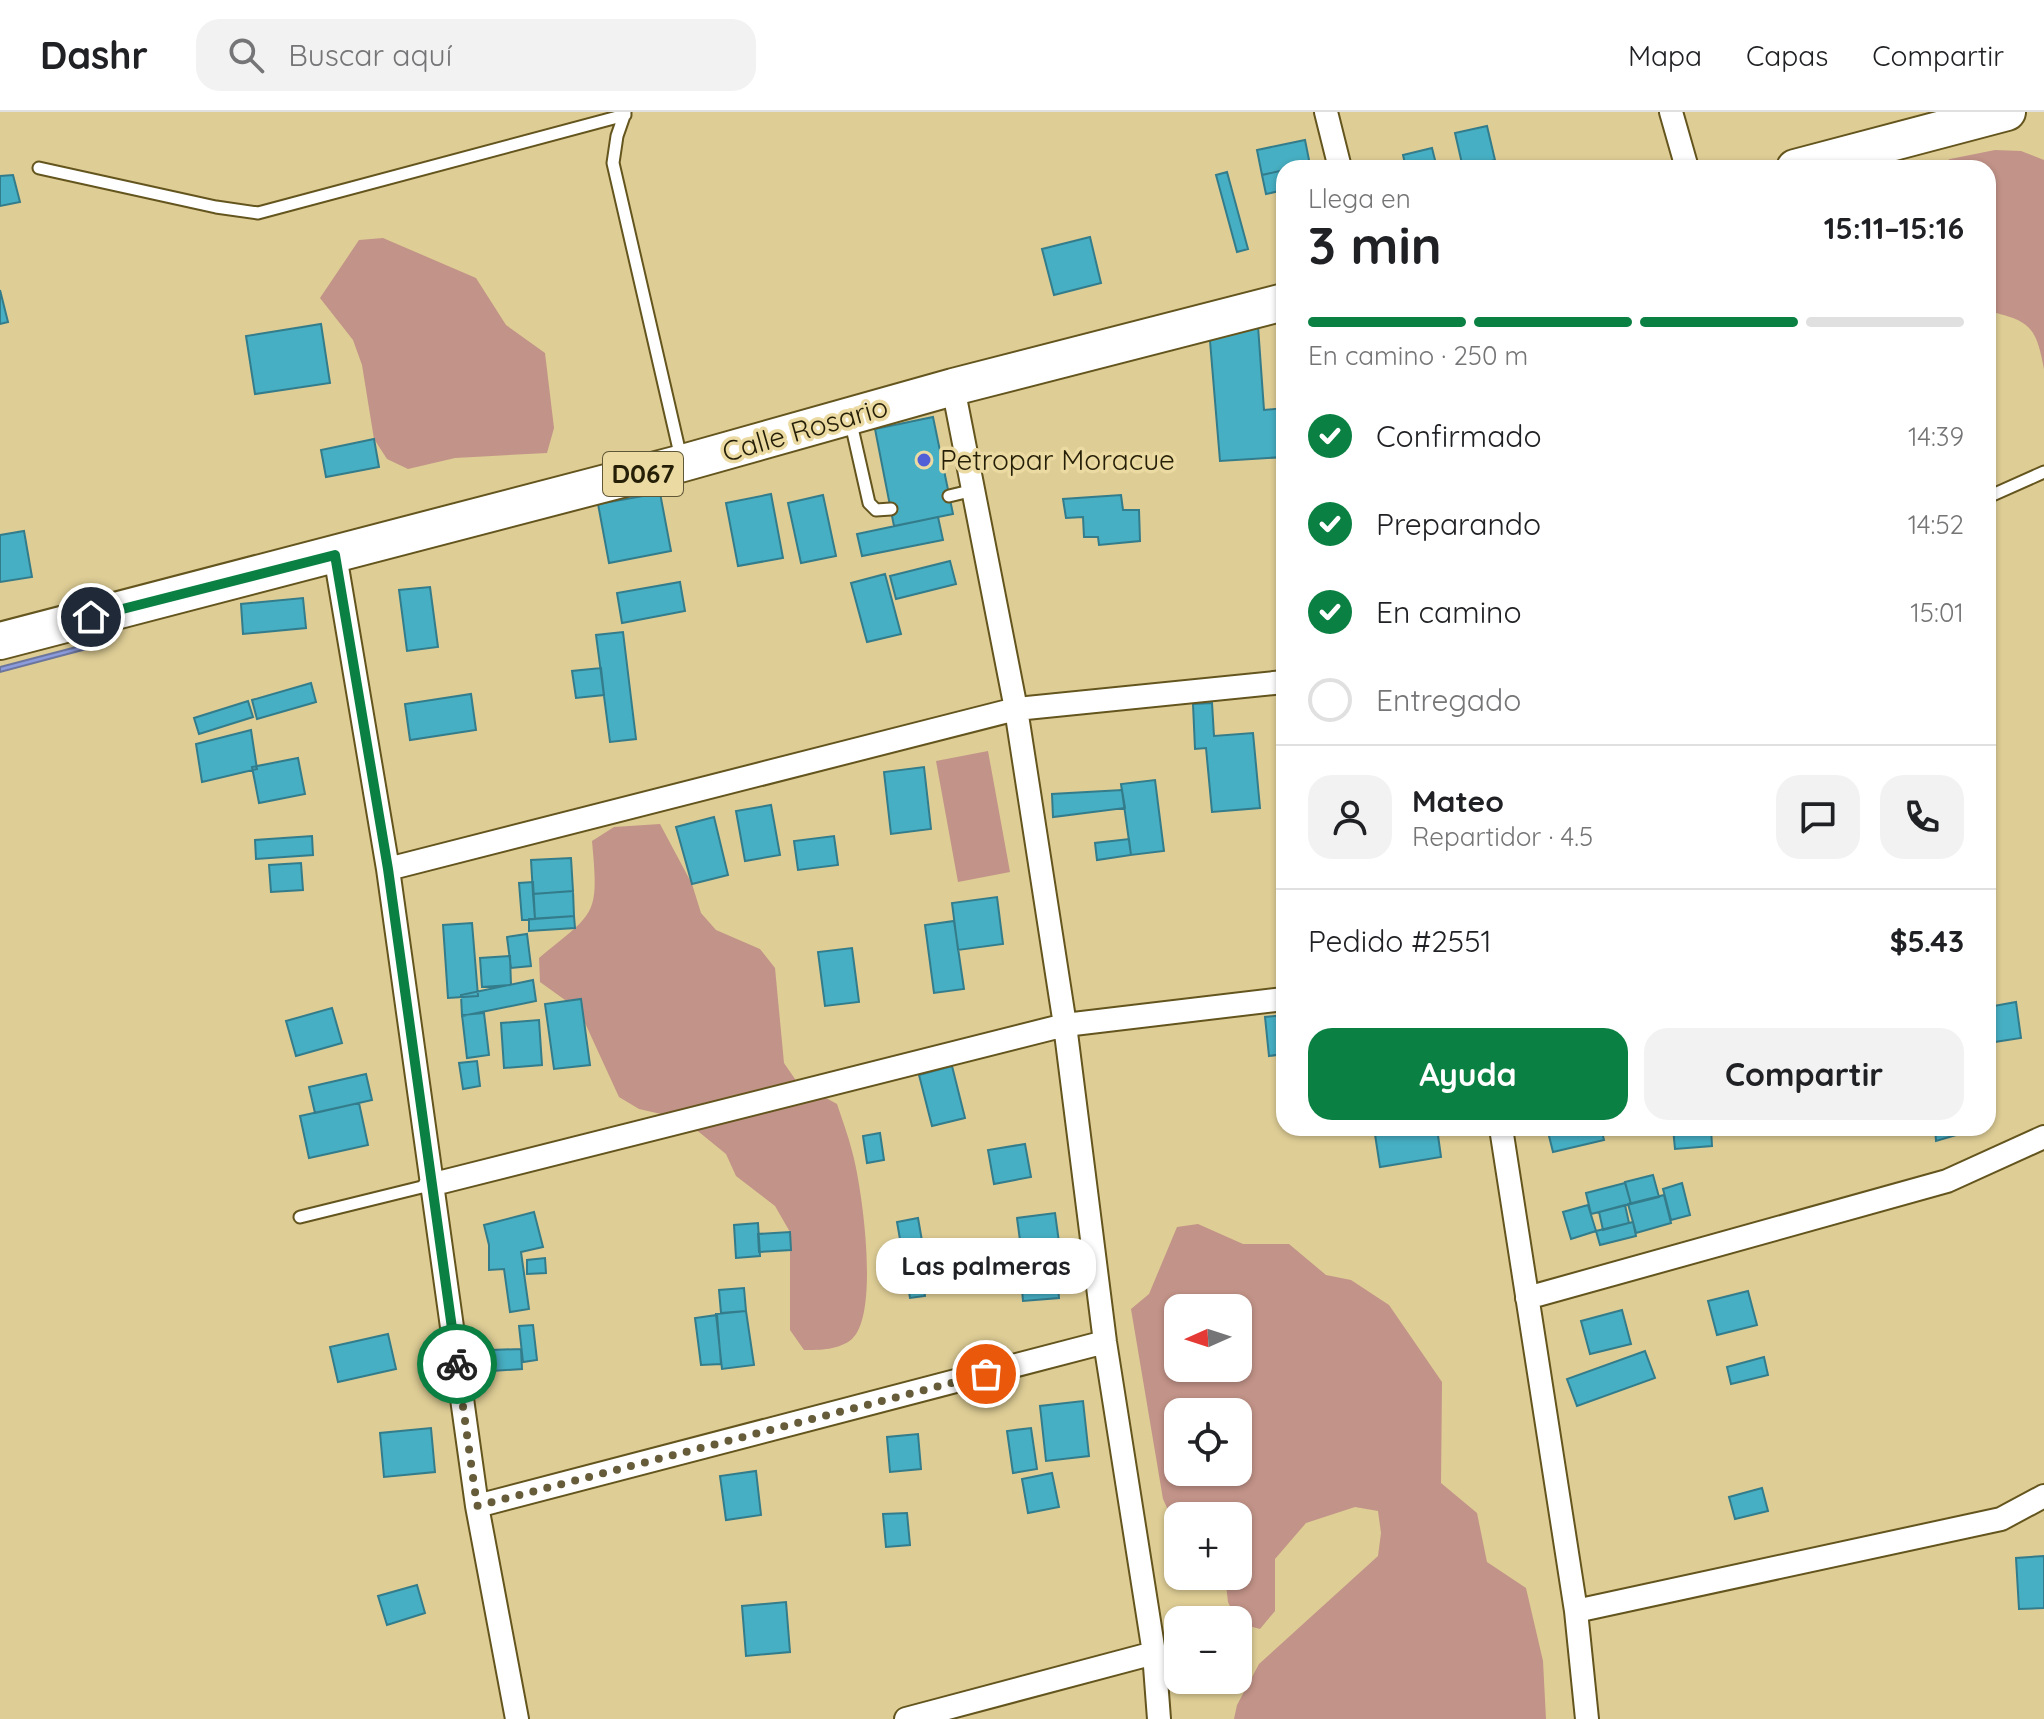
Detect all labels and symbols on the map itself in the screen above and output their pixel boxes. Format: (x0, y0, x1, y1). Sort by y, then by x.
street label: Calle Rosario (718, 388, 892, 469)
place label: Petropar Moracue (940, 442, 1175, 477)
marker: Petropar Moracue (915, 451, 933, 469)
road number: D067 (603, 452, 683, 496)
pin (57, 583, 125, 651)
callout: Las palmeras (876, 1238, 1096, 1294)
north arrow (1164, 1294, 1252, 1382)
courier (417, 1324, 497, 1404)
pin (952, 1340, 1020, 1408)

